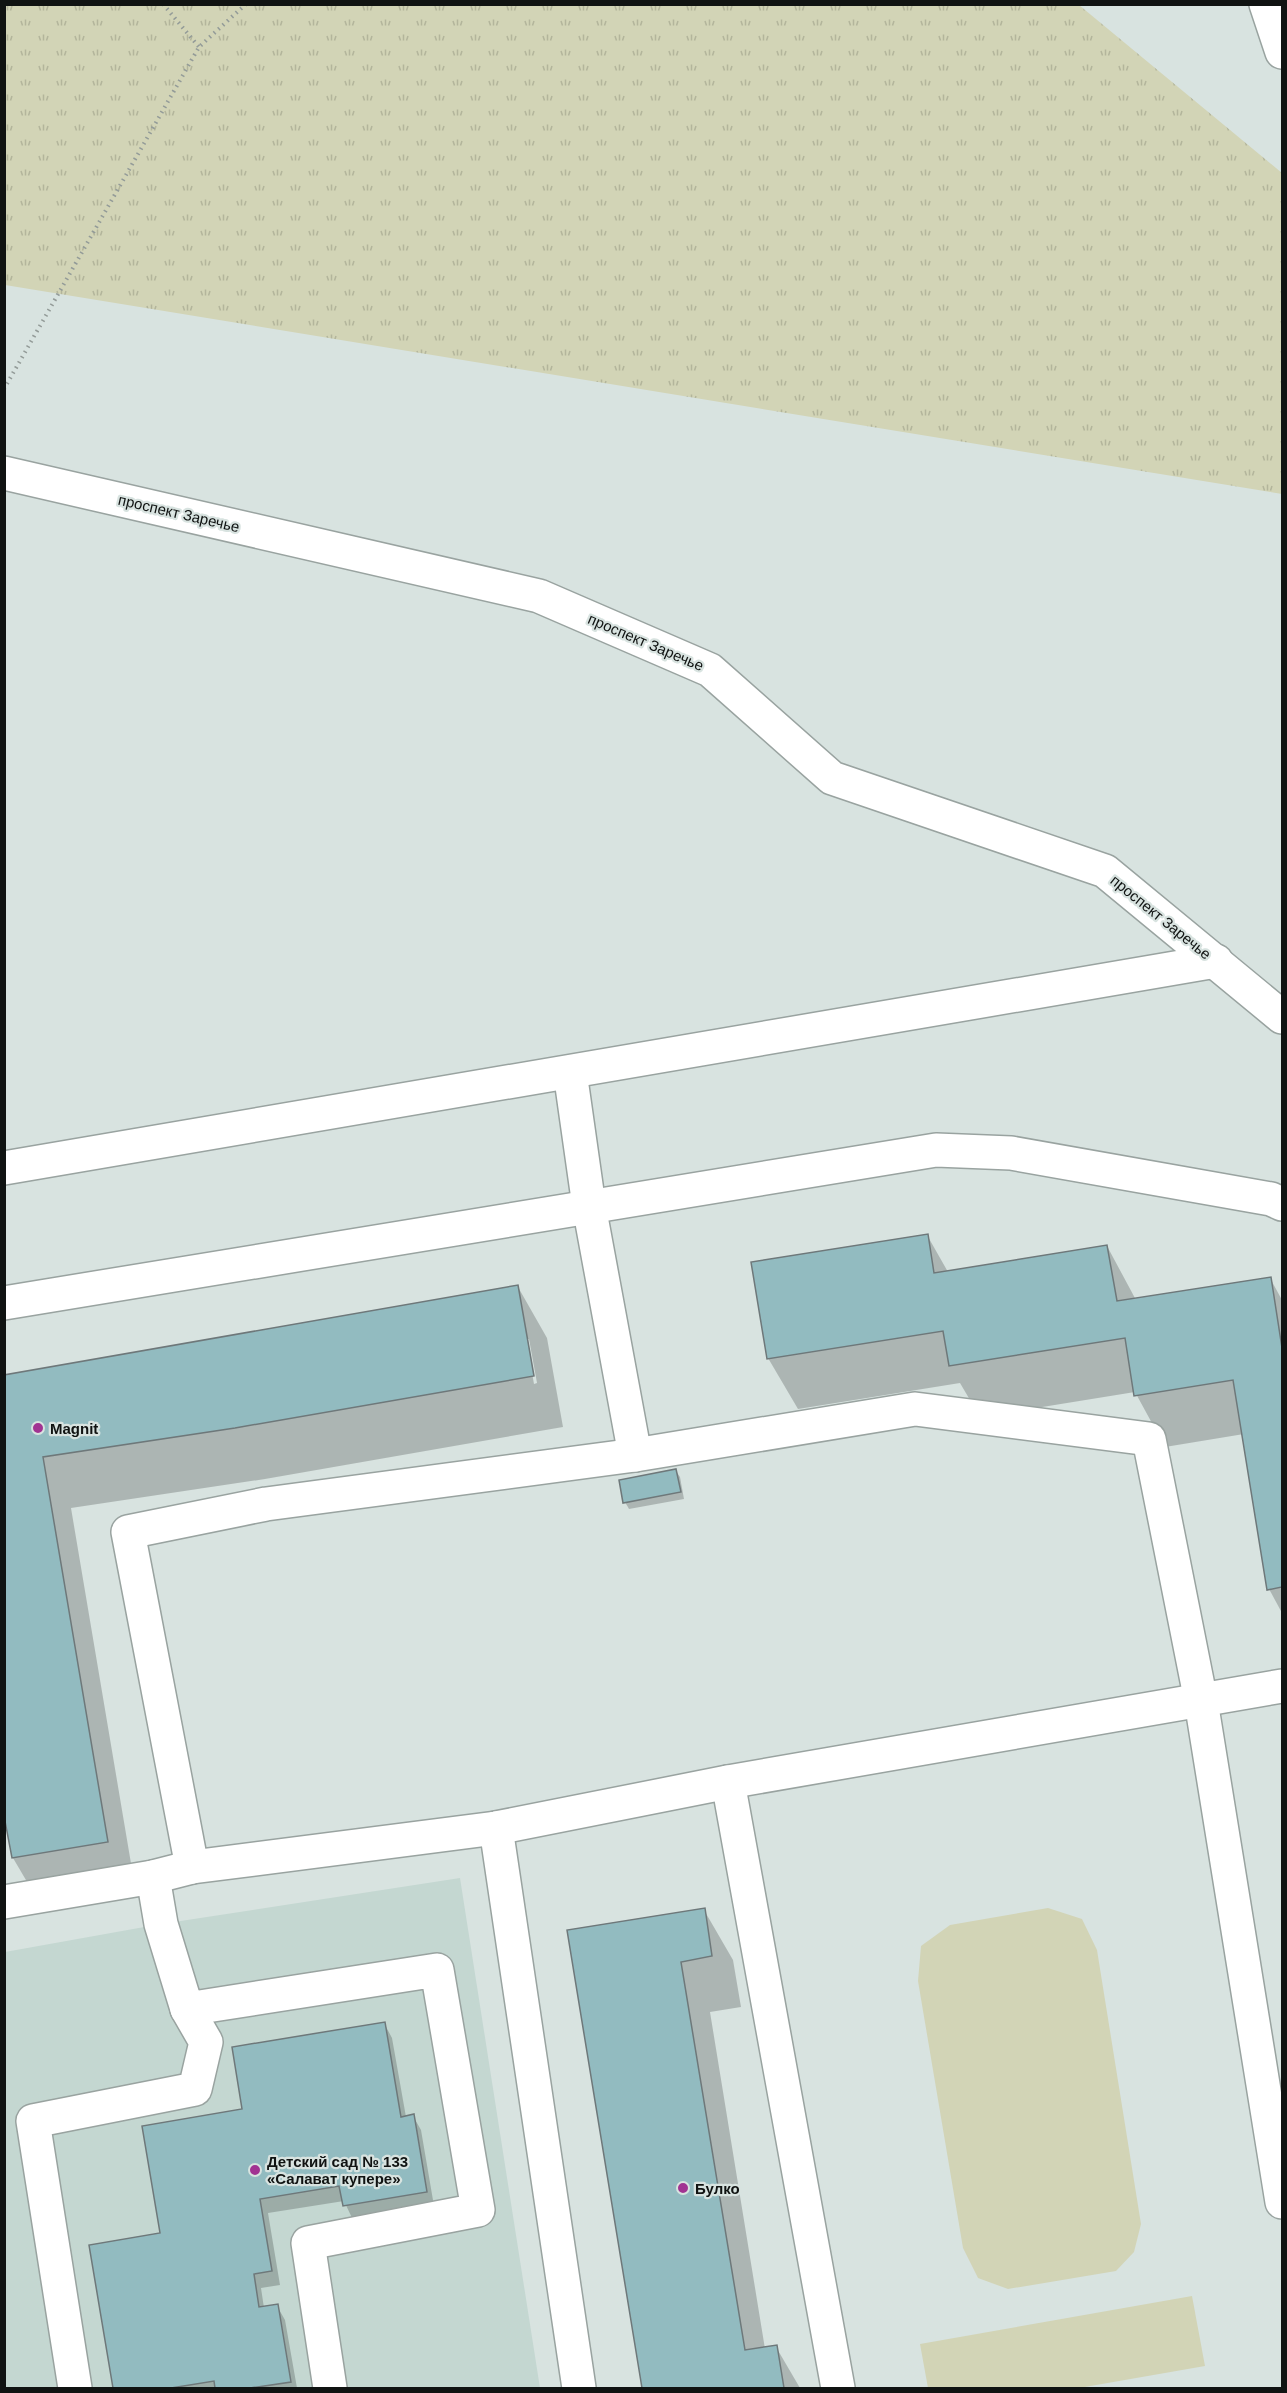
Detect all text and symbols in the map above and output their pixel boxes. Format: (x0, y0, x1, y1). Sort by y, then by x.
street label: проспект Заречье (117, 491, 241, 535)
street label: проспект Заречье (586, 610, 706, 674)
street label: проспект Заречье (1107, 871, 1215, 963)
place label: Magnit (50, 1420, 98, 1437)
marker: Magnit (31, 1421, 45, 1435)
place label: Детский сад № 133 «Салават купере» (267, 2153, 408, 2187)
marker: Детский сад № 133 «Салават купере» (248, 2163, 262, 2177)
place label: Булко (695, 2180, 740, 2197)
marker: Булко (676, 2181, 690, 2195)

